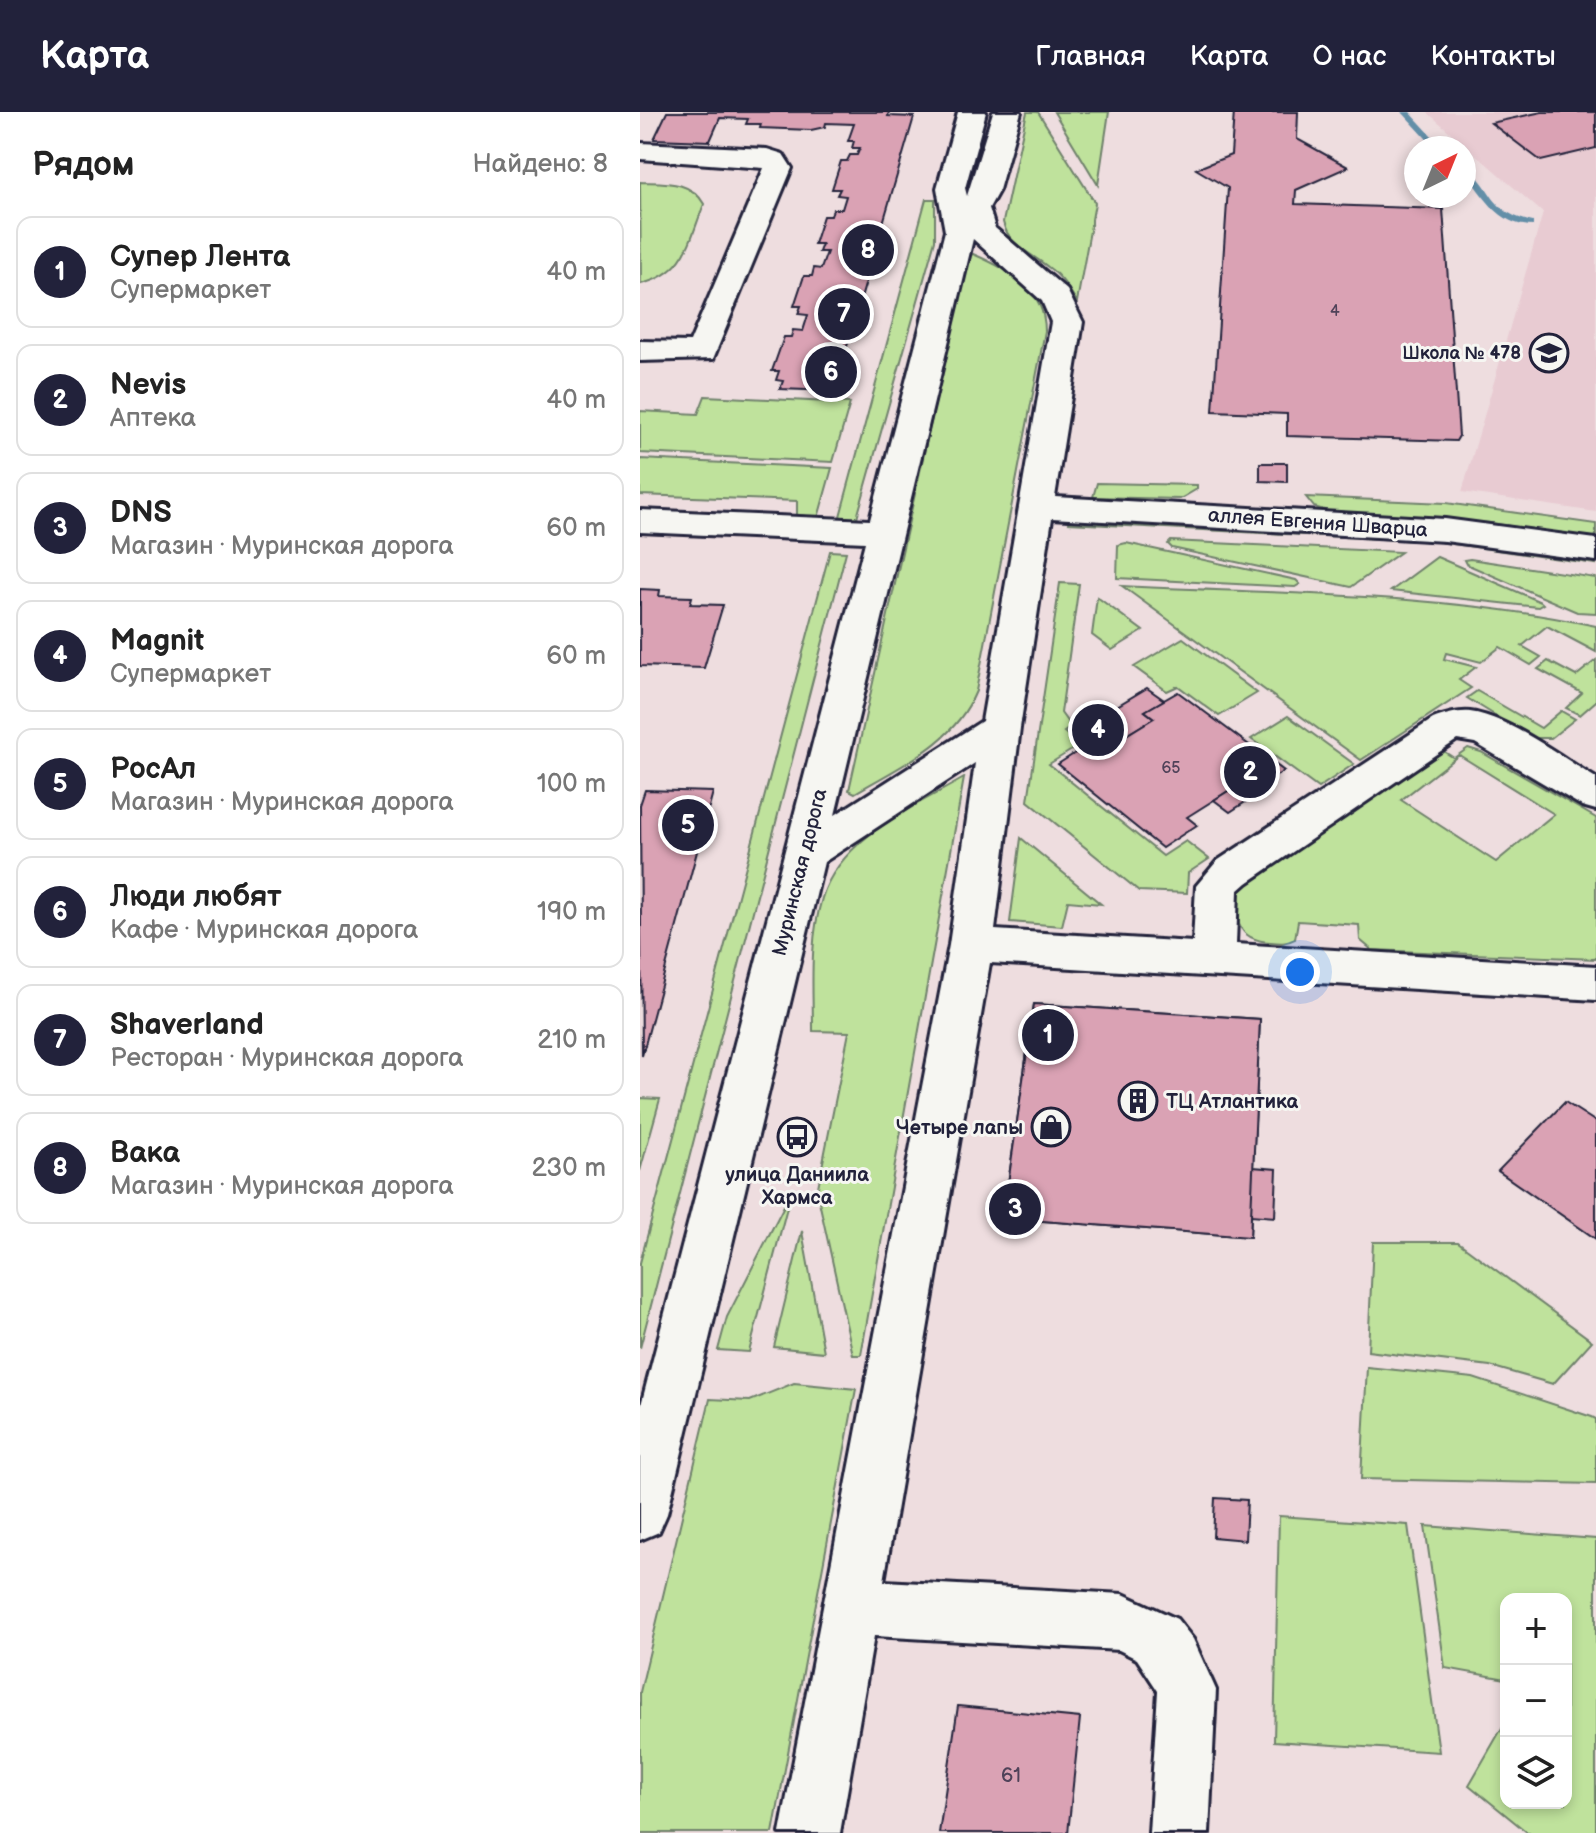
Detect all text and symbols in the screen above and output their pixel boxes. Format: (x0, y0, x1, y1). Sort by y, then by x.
text: Карта (40, 34, 149, 79)
text: Главная (1035, 40, 1146, 73)
text: Карта (1190, 40, 1269, 73)
text: О нас (1313, 40, 1386, 73)
text: Контакты (1430, 40, 1556, 73)
north arrow (1404, 136, 1476, 208)
text: Рядом (32, 144, 134, 185)
text: Найдено: 8 (472, 149, 608, 180)
pin: 8 (842, 220, 894, 280)
text: Супер Лента (110, 239, 290, 275)
text: 1 (55, 257, 65, 288)
text: 40 m (546, 257, 606, 288)
text: Супермаркет (110, 275, 271, 306)
pin: 7 (818, 284, 870, 344)
house number: 4 (1330, 302, 1340, 321)
school or university icon: Школа № 478 (1528, 332, 1570, 374)
pin: 6 (805, 342, 857, 402)
place label: Школа № 478 (1402, 343, 1521, 364)
text: Nevis (110, 367, 186, 403)
text: 2 (52, 385, 68, 416)
text: 40 m (546, 385, 606, 416)
text: Аптека (110, 403, 196, 434)
text: DNS (110, 495, 172, 531)
street label: аллея Евгения Шварца (1207, 503, 1429, 543)
text: 3 (52, 513, 68, 544)
text: 60 m (546, 513, 606, 544)
text: Магазин · Муринская дорога (110, 531, 454, 562)
text: Magnit (110, 623, 204, 659)
text: 4 (52, 641, 68, 672)
text: 60 m (546, 641, 606, 672)
text: Супермаркет (110, 659, 271, 690)
pin: 4 (1072, 700, 1124, 760)
pin: 2 (1224, 742, 1276, 802)
text: РосАл (110, 751, 196, 787)
house number: 65 (1162, 759, 1180, 778)
text: 5 (52, 769, 68, 800)
text: 100 m (537, 769, 606, 800)
street label: Муринская дорога (768, 786, 832, 958)
text: Магазин · Муринская дорога (110, 787, 454, 818)
pin: 5 (662, 795, 714, 855)
text: Люди любят (110, 879, 282, 915)
text: 6 (52, 897, 68, 928)
text: 190 m (537, 897, 606, 928)
text: Кафе · Муринская дорога (110, 915, 418, 946)
your location (1280, 952, 1320, 992)
pin: 1 (1022, 1005, 1074, 1065)
text: Shaverland (110, 1007, 264, 1043)
text: 7 (53, 1025, 67, 1056)
text: 210 m (537, 1025, 606, 1056)
text: Ресторан · Муринская дорога (110, 1043, 464, 1074)
building icon: ТЦ Атлантика (1117, 1080, 1159, 1122)
place label: ТЦ Атлантика (1166, 1090, 1299, 1114)
shop icon: Четыре лапы (1030, 1106, 1072, 1148)
bus stop icon: улица Даниила Хармса (776, 1116, 818, 1158)
place label: Четыре лапы (896, 1116, 1023, 1140)
text: Вака (110, 1135, 180, 1171)
text: 8 (52, 1153, 68, 1184)
text: 230 m (531, 1153, 606, 1184)
place label: улица Даниила Хармса (725, 1163, 869, 1210)
text: Магазин · Муринская дорога (110, 1171, 454, 1202)
pin: 3 (989, 1179, 1041, 1239)
map controls (1500, 1593, 1572, 1809)
button: + (1500, 1593, 1572, 1665)
button: − (1500, 1665, 1572, 1737)
button: layers (1500, 1737, 1572, 1809)
house number: 61 (1001, 1764, 1021, 1788)

